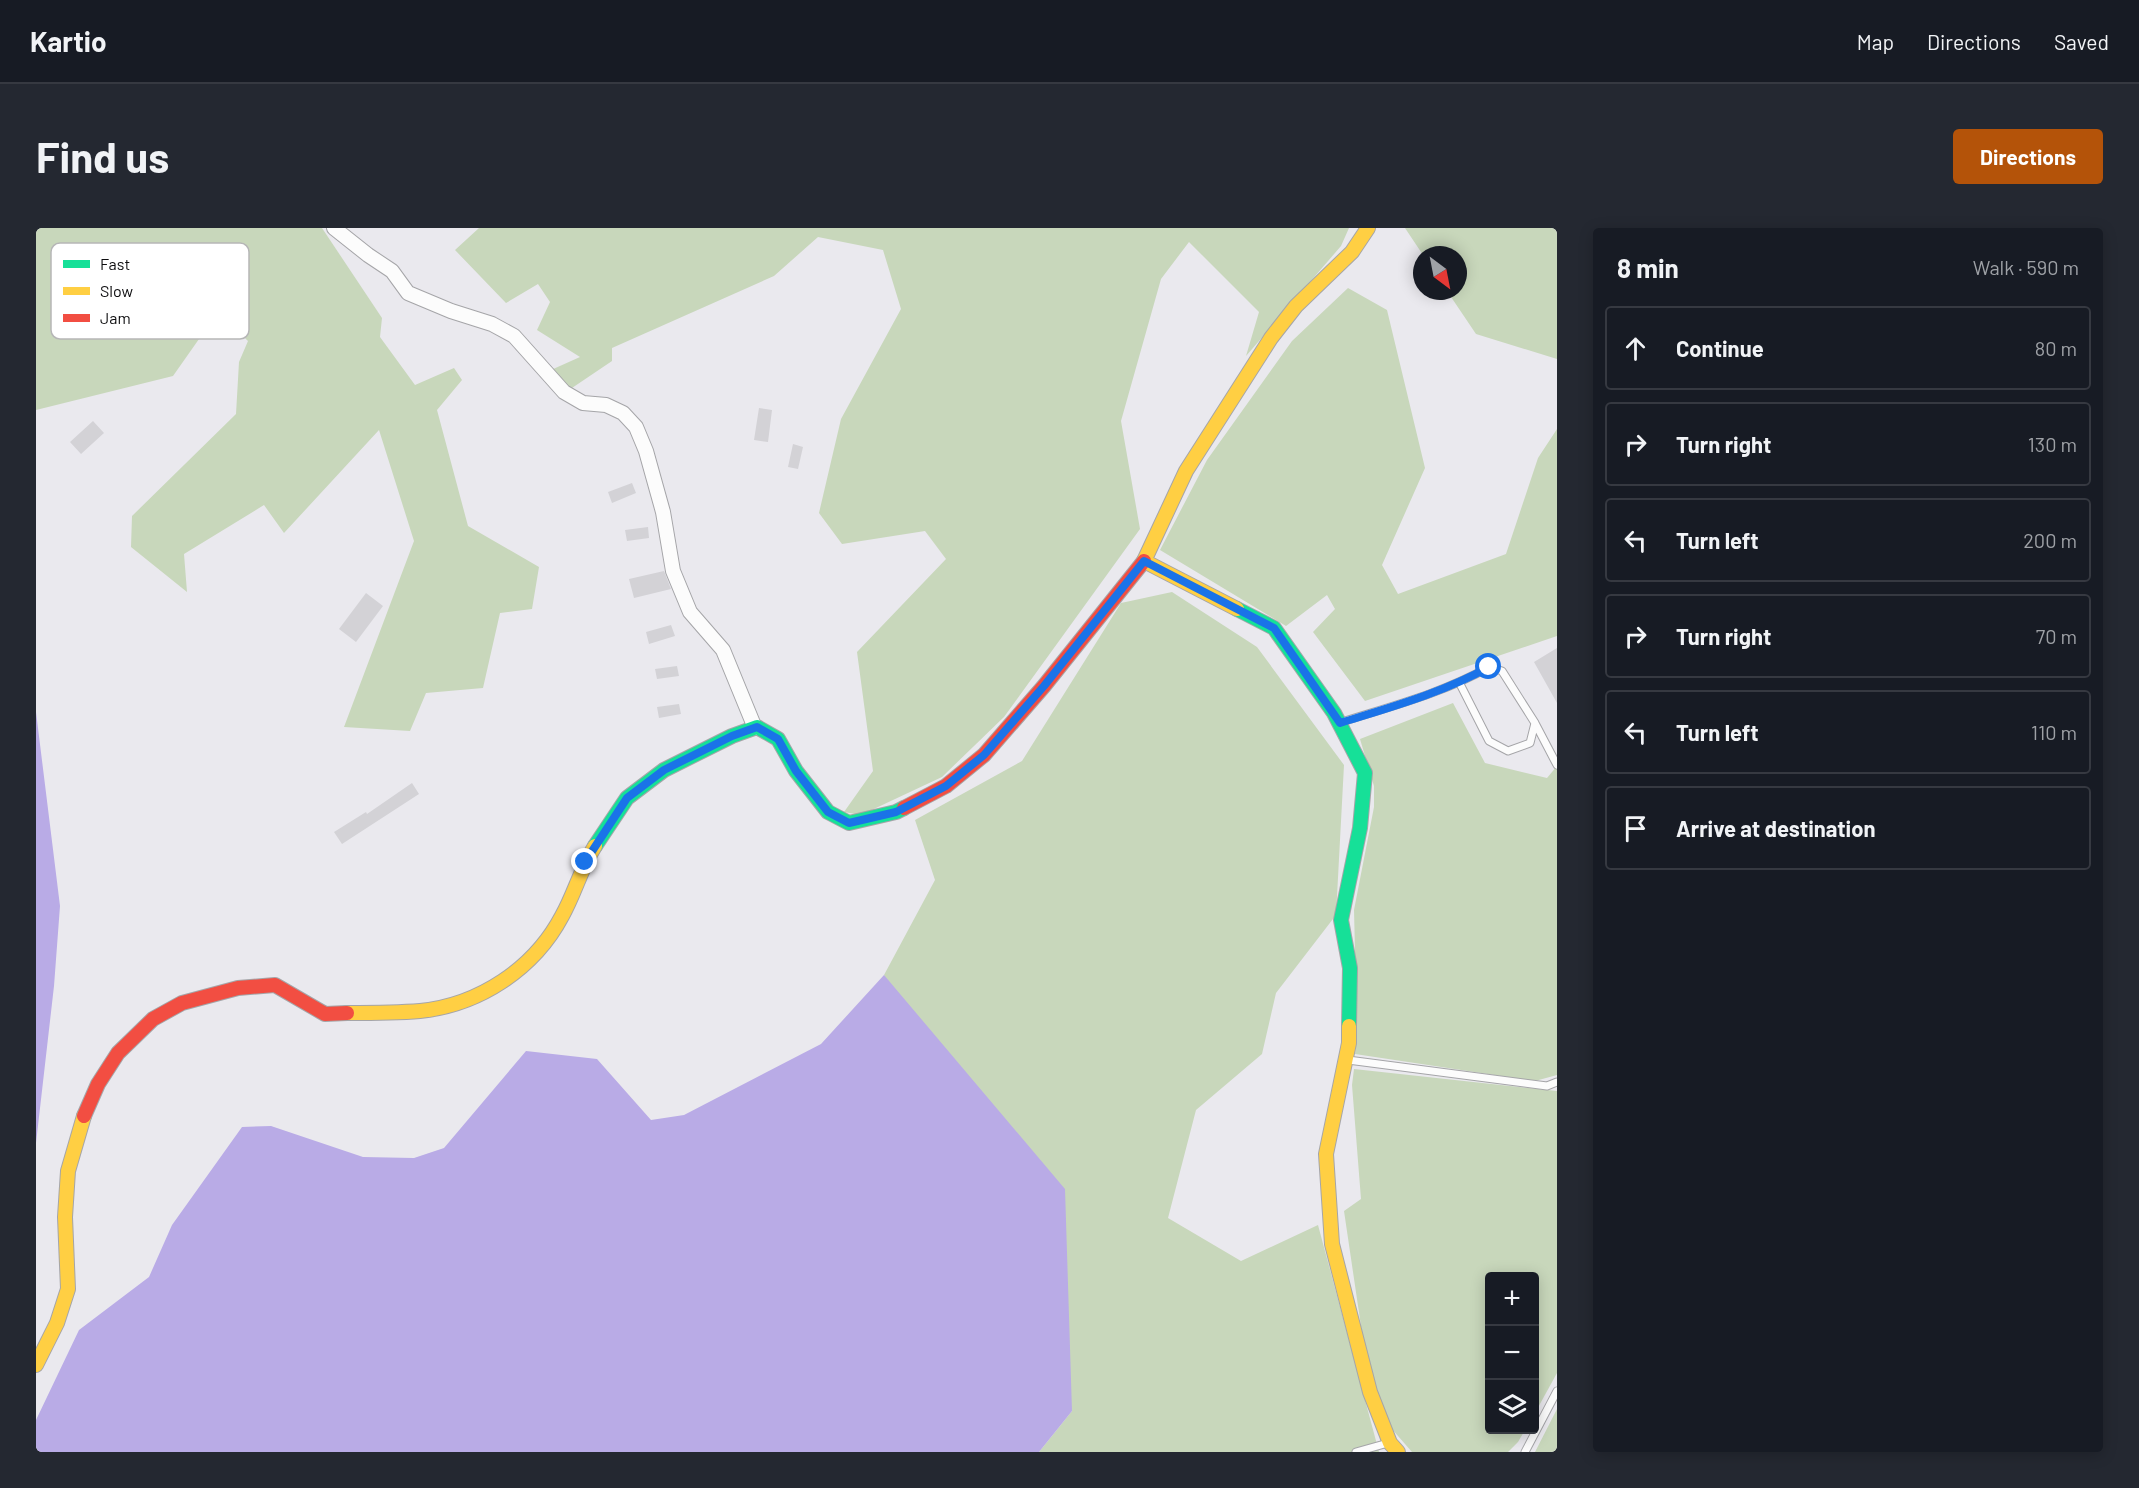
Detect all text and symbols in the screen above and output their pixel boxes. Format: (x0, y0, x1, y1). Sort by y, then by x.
text: Kartio (30, 24, 107, 58)
text: Map (1857, 29, 1894, 54)
text: Directions (1927, 29, 2021, 54)
text: Saved (2054, 29, 2109, 54)
button: Directions (1953, 129, 2103, 184)
text: Find us (36, 131, 169, 181)
legend (51, 243, 249, 339)
north arrow (1413, 246, 1467, 300)
text: 8 min (1617, 252, 1679, 283)
text: Fast (100, 254, 130, 273)
text: Walk · 590 m (1973, 255, 2079, 279)
text: Slow (100, 281, 133, 300)
text: Jam (100, 308, 131, 327)
icon: ahead (1619, 332, 1652, 365)
text: Continue (1676, 335, 1764, 361)
text: 80 m (2035, 336, 2077, 360)
icon: right (1619, 428, 1652, 461)
text: Turn right (1676, 431, 1771, 457)
text: 130 m (2028, 432, 2077, 456)
icon: left (1619, 524, 1652, 557)
text: Turn left (1676, 527, 1759, 553)
text: 200 m (2023, 528, 2077, 552)
icon: right (1619, 620, 1652, 653)
text: Turn right (1676, 623, 1771, 649)
text: 70 m (2036, 624, 2077, 648)
route start (1475, 653, 1501, 679)
icon: left (1619, 716, 1652, 749)
text: Turn left (1676, 719, 1759, 745)
text: 110 m (2031, 720, 2077, 744)
icon: arrive (1619, 812, 1652, 845)
text: Arrive at destination (1676, 815, 1875, 841)
route end (571, 848, 597, 874)
map controls (1485, 1272, 1539, 1434)
button: + (1485, 1272, 1539, 1326)
button: − (1485, 1326, 1539, 1380)
button: layers (1485, 1380, 1539, 1434)

